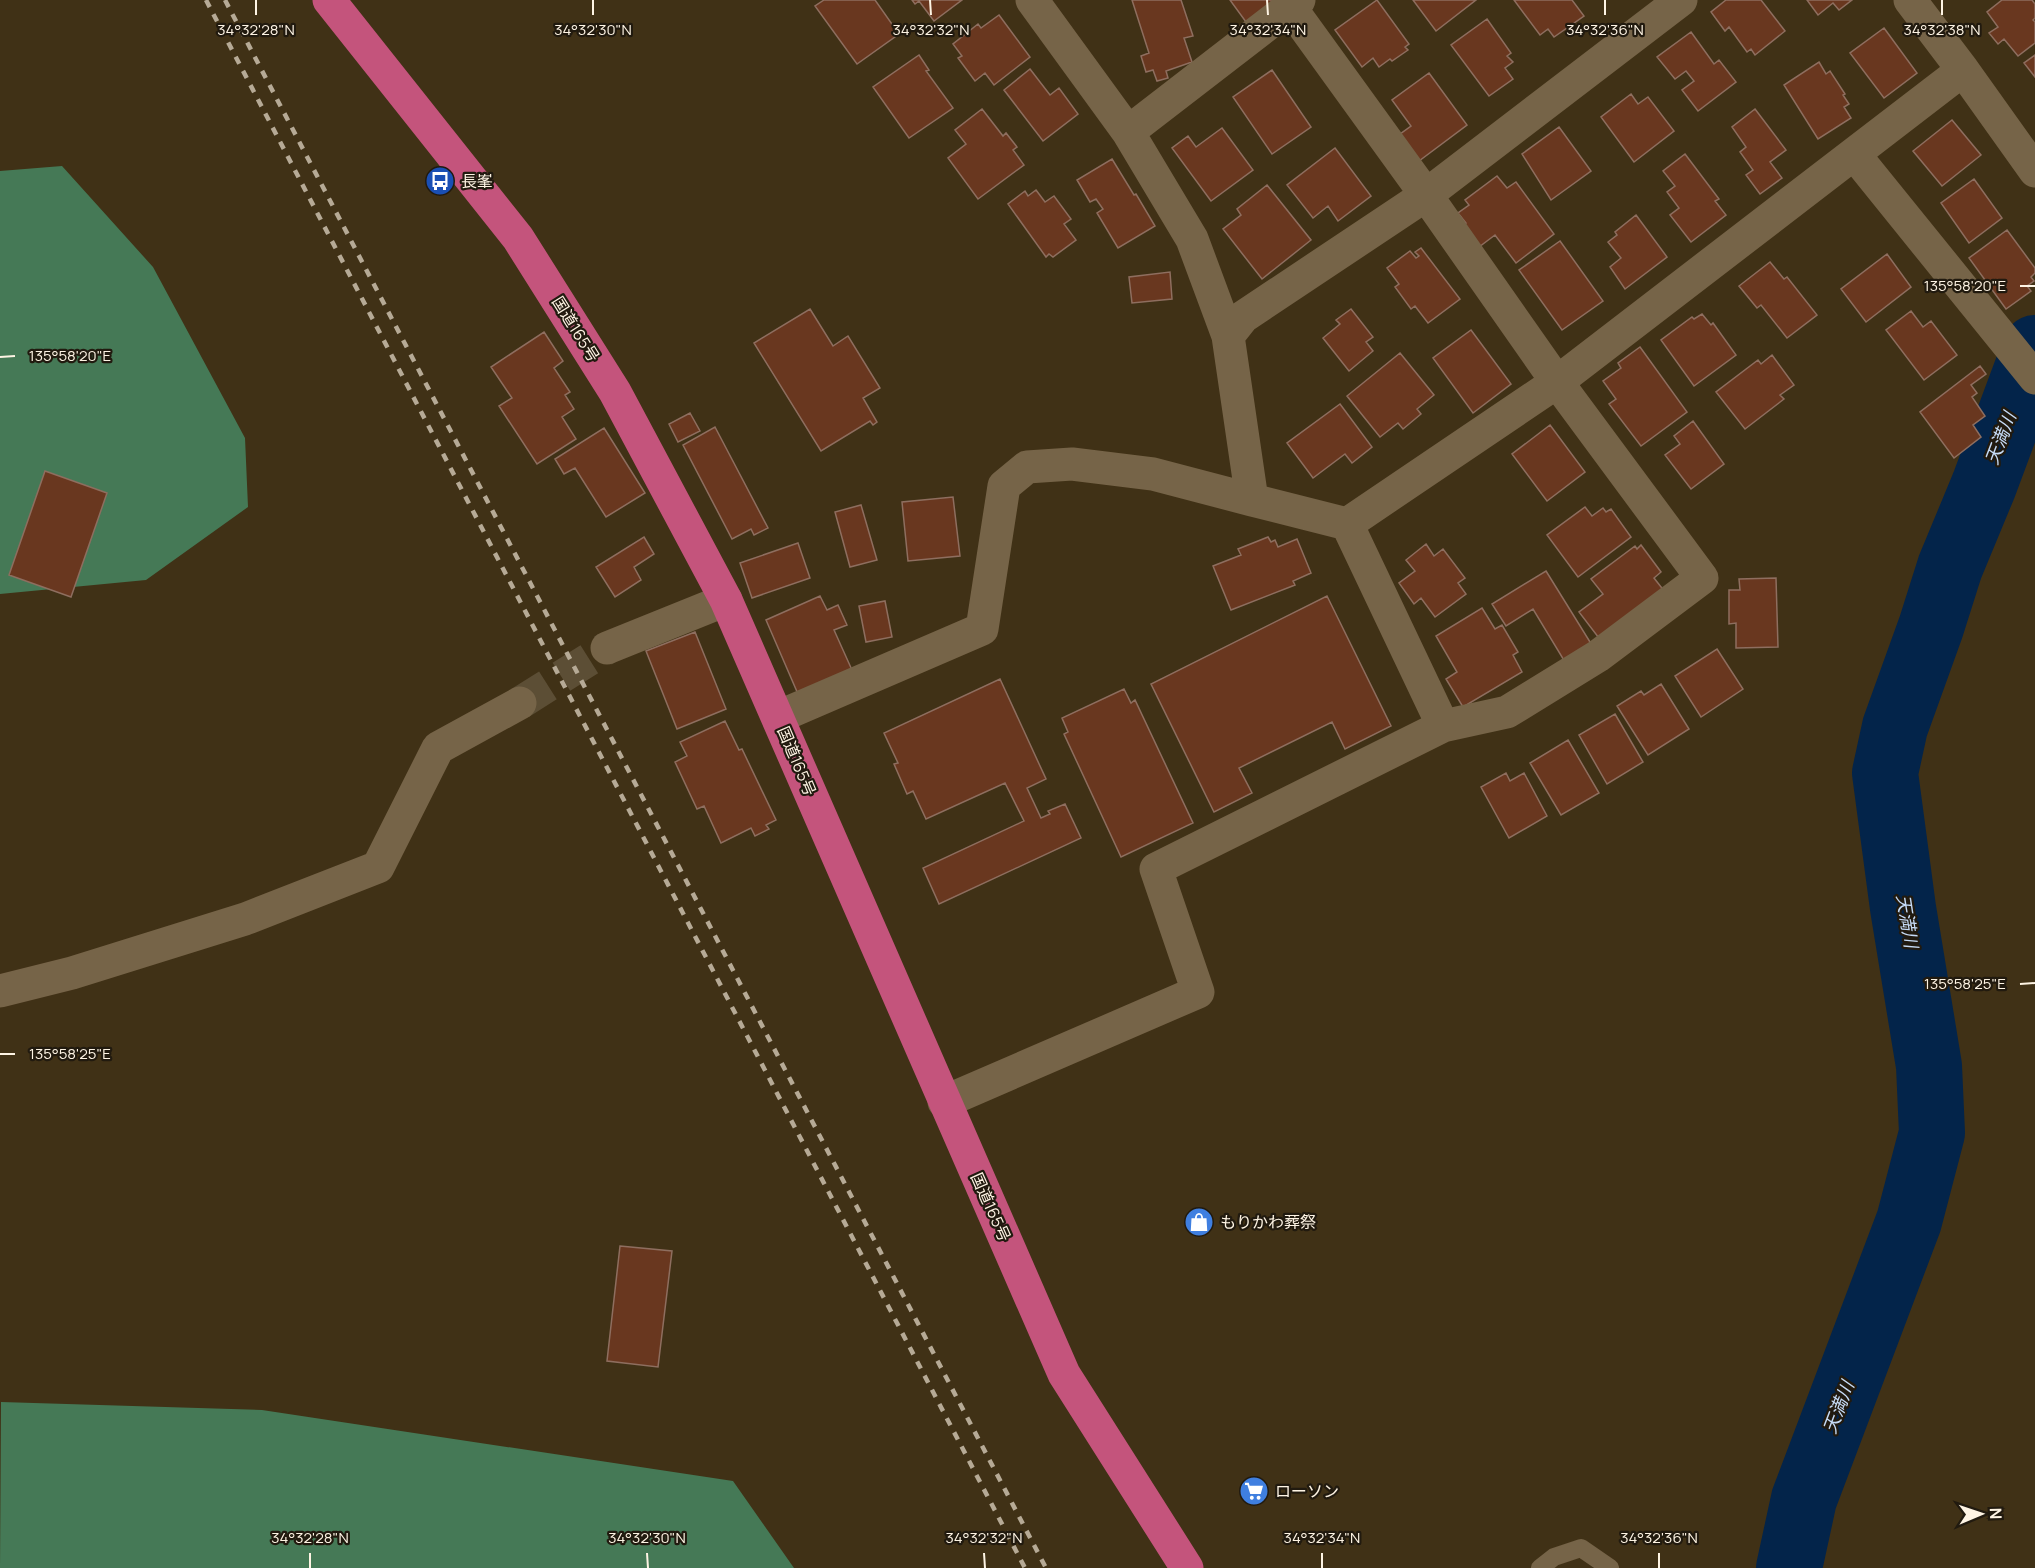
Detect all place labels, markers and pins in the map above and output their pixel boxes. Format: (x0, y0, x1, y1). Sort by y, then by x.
bus stop icon: 長峯 (424, 165, 456, 197)
place label: 長峯 (461, 170, 493, 192)
shop icon: もりかわ葬祭 (1183, 1206, 1215, 1238)
place label: もりかわ葬祭 (1220, 1211, 1316, 1233)
supermarket icon: ローソン (1238, 1475, 1270, 1507)
place label: ローソン (1275, 1480, 1339, 1502)

